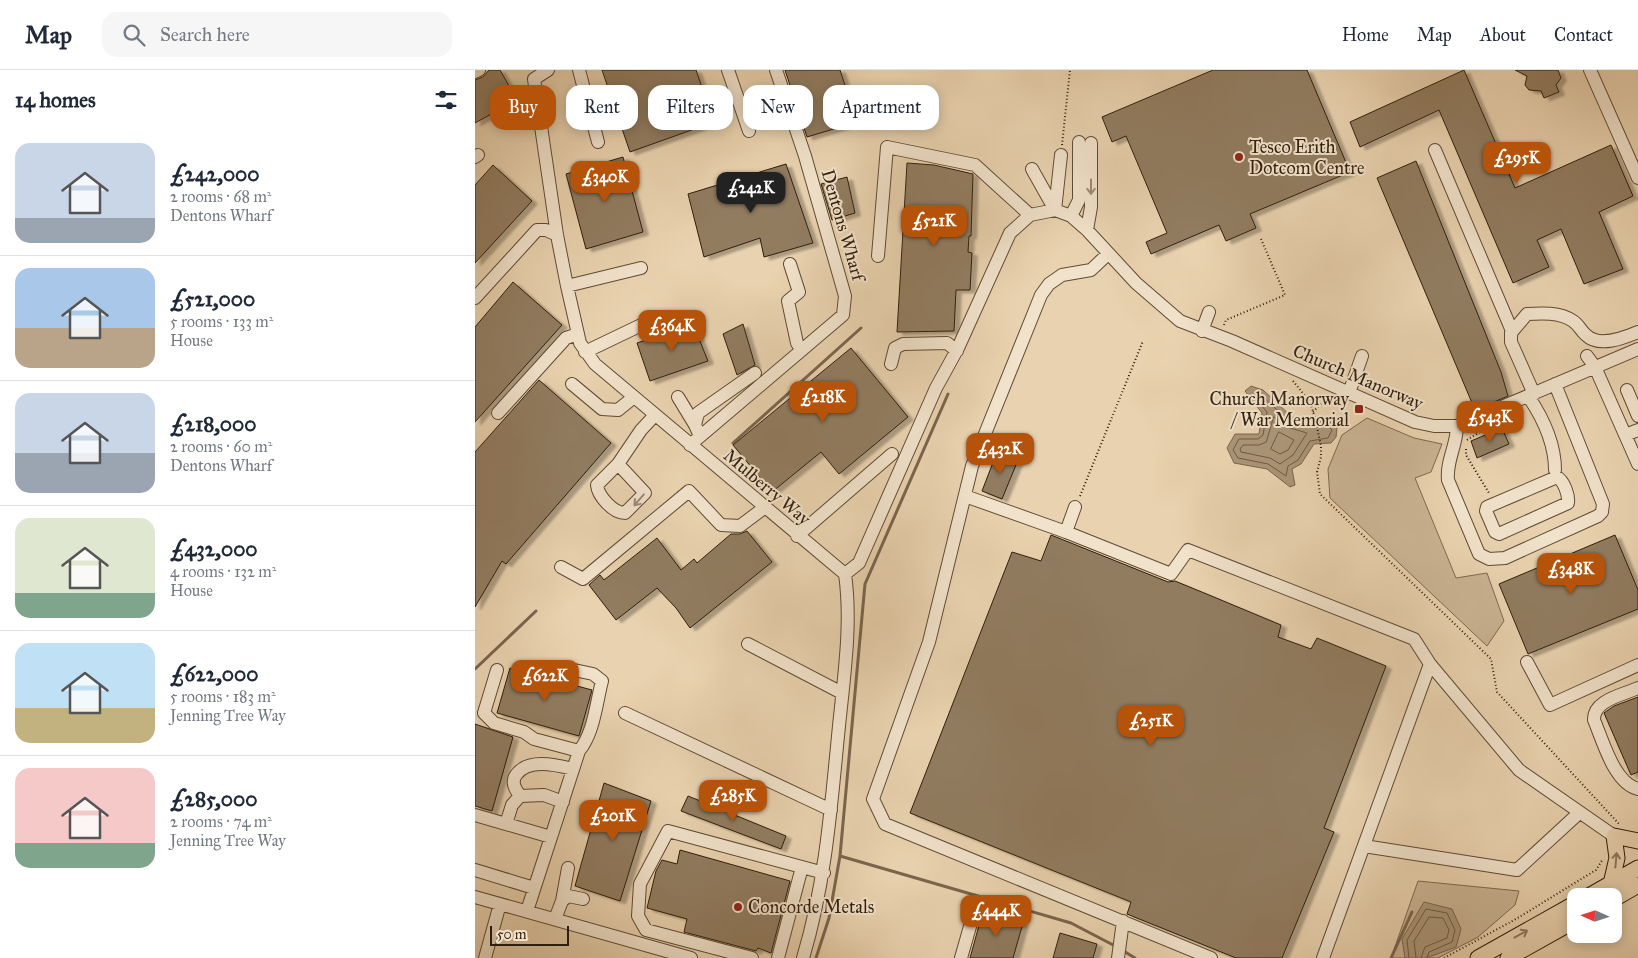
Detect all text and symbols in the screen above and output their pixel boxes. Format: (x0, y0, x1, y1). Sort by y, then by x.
search box (102, 12, 452, 57)
text: Map (25, 20, 72, 50)
icon: search (120, 21, 148, 49)
text: Search here (160, 23, 250, 46)
text: Home (1342, 24, 1389, 46)
text: Map (1417, 24, 1452, 46)
text: About (1480, 24, 1526, 46)
text: Contact (1554, 24, 1613, 46)
chip: Buy (490, 85, 556, 130)
chip: Rent (566, 85, 638, 130)
chip: Filters (648, 85, 733, 130)
chip: New (743, 85, 813, 130)
chip: Apartment (823, 85, 939, 130)
icon: filters (432, 86, 460, 114)
text: 14 homes (15, 87, 96, 113)
place label: Tesco Erith Dotcom Centre (1249, 136, 1364, 179)
pin: £295K (1482, 142, 1552, 184)
text: £295K (1494, 148, 1540, 167)
marker: Tesco Erith Dotcom Centre (1233, 151, 1245, 163)
pin: £340K (570, 160, 640, 203)
text: £242,000 (170, 161, 260, 187)
icon: home (55, 163, 115, 223)
text: £340K (581, 167, 629, 186)
street label: Dentons Wharf (817, 167, 870, 286)
pin: £242K (716, 172, 786, 214)
text: £242K (727, 178, 775, 197)
one-way arrow (1086, 178, 1096, 194)
text: 2 rooms · 68 m² (170, 187, 271, 206)
pin: £521K (899, 204, 969, 247)
text: Dentons Wharf (170, 206, 272, 225)
text: £521K (912, 211, 956, 230)
text: £521,000 (170, 286, 255, 312)
icon: home (55, 288, 115, 348)
pin: £364K (637, 310, 707, 352)
text: 5 rooms · 133 m² (170, 312, 273, 331)
text: £364K (649, 316, 695, 335)
text: House (170, 331, 213, 350)
street label: Church Manorway (1290, 340, 1427, 415)
pin: £218K (788, 380, 858, 423)
text: £218K (800, 387, 846, 406)
place label: Church Manorway / War Memorial (1210, 388, 1350, 431)
pin: £543K (1455, 400, 1525, 443)
marker: Church Manorway / War Memorial (1353, 403, 1365, 415)
text: £543K (1468, 407, 1512, 426)
text: £218,000 (170, 411, 257, 437)
icon: home (55, 413, 115, 473)
pin: £432K (965, 432, 1035, 475)
text: 2 rooms · 60 m² (170, 437, 272, 456)
text: £432K (977, 439, 1023, 458)
street label: Mulberry Way (719, 444, 815, 530)
text: Dentons Wharf (170, 456, 272, 475)
one-way arrow (633, 493, 645, 506)
text: £432,000 (170, 536, 258, 562)
icon: home (55, 538, 115, 598)
pin: £348K (1536, 552, 1606, 595)
text: £348K (1548, 559, 1594, 578)
text: 4 rooms · 132 m² (170, 562, 276, 581)
text: House (170, 581, 213, 600)
pin: £622K (510, 660, 580, 702)
text: £622,000 (170, 661, 259, 687)
icon: home (55, 663, 115, 723)
text: £622K (522, 666, 568, 685)
text: 5 rooms · 183 m² (170, 687, 276, 706)
pin: £251K (1116, 704, 1186, 747)
text: Jenning Tree Way (170, 706, 286, 725)
text: £251K (1129, 711, 1173, 730)
pin: £285K (698, 780, 768, 822)
text: £285,000 (170, 786, 257, 812)
text: £285K (710, 786, 756, 805)
icon: home (55, 788, 115, 848)
pin: £201K (578, 800, 648, 842)
text: £201K (590, 806, 636, 825)
text: 2 rooms · 74 m² (170, 812, 272, 831)
text: Jenning Tree Way (170, 831, 286, 850)
one-way arrow (1611, 852, 1620, 868)
north arrow (1567, 888, 1623, 942)
map controls (1567, 888, 1622, 943)
pin: £444K (961, 894, 1031, 937)
place label: Concorde Metals (748, 896, 874, 918)
marker: Concorde Metals (732, 901, 744, 913)
text: £444K (971, 901, 1021, 920)
scale bar (490, 923, 569, 946)
text: 50 m (497, 926, 526, 943)
one-way arrow (1513, 929, 1527, 939)

